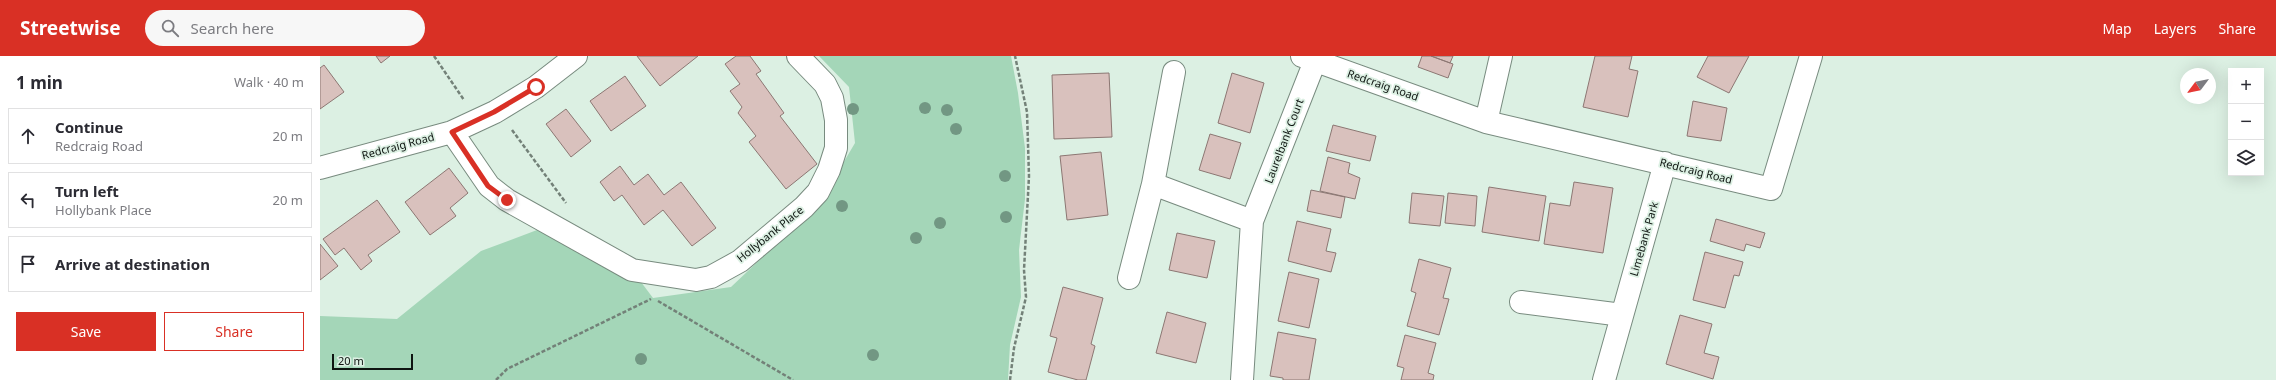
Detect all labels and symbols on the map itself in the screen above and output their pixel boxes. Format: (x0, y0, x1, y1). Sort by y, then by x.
street label: Redcraig Road (1346, 65, 1421, 104)
north arrow (2180, 68, 2216, 104)
route start (527, 78, 545, 96)
street label: Laurelbank Court (1260, 96, 1307, 185)
street label: Redcraig Road (360, 129, 436, 162)
street label: Redcraig Road (1658, 154, 1734, 187)
route end (498, 191, 516, 209)
street label: Limebank Park (1626, 200, 1661, 278)
street label: Hollybank Place (733, 202, 806, 265)
scale bar (332, 352, 413, 371)

